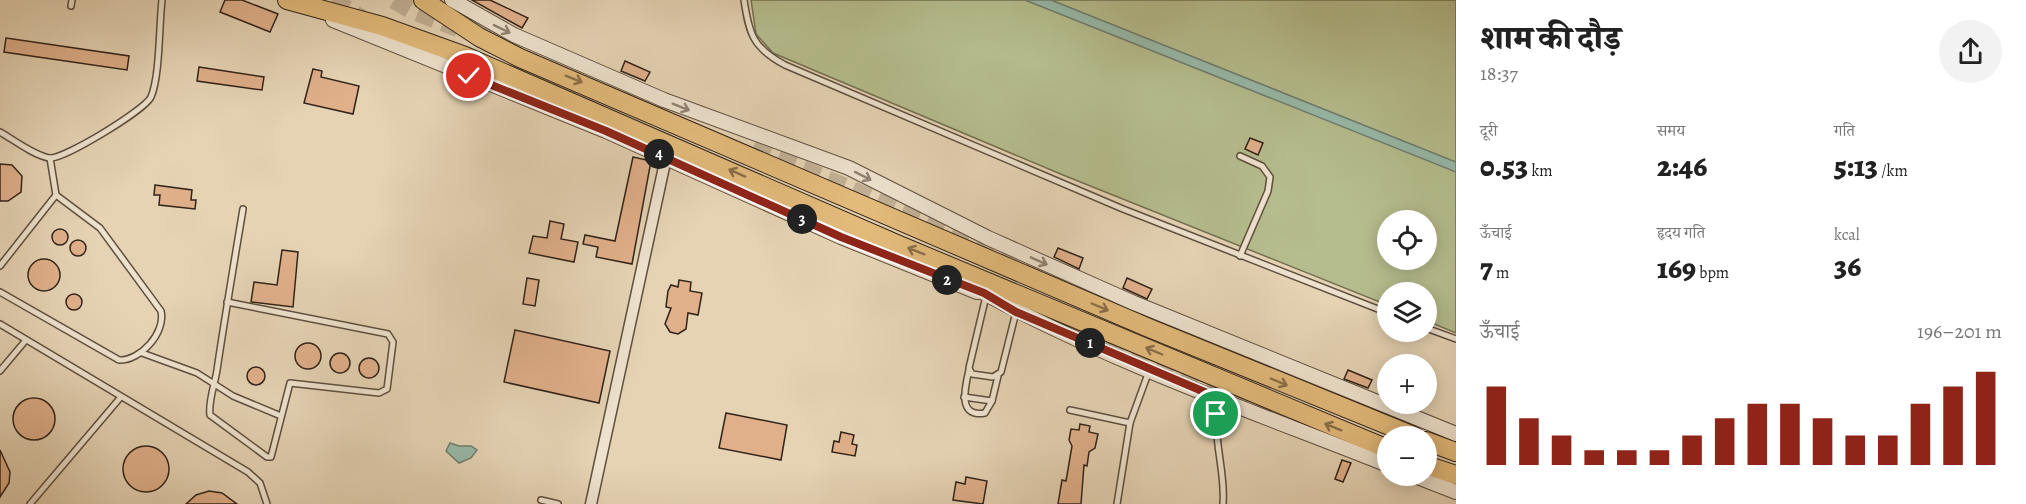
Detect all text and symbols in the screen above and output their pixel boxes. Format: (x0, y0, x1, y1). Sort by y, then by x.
text: शाम की दौड़ (1480, 15, 1621, 60)
button: share (1939, 20, 2002, 83)
one-way arrow (493, 24, 511, 36)
pin (443, 50, 494, 101)
icon: check (452, 59, 485, 92)
text: 18:37 (1480, 60, 1518, 87)
one-way arrow (564, 74, 582, 85)
one-way arrow (671, 102, 690, 113)
text: दूरी (1480, 120, 1497, 142)
text: समय (1657, 120, 1685, 142)
text: गति (1834, 120, 1855, 142)
pin: 4 (644, 139, 674, 169)
text: 4 (655, 143, 663, 165)
text: 0.53 (1480, 146, 1528, 186)
text: 2:46 (1657, 146, 1707, 186)
text: 5:13 (1834, 146, 1878, 186)
text: km (1528, 160, 1553, 182)
text: /km (1878, 160, 1908, 182)
one-way arrow (729, 167, 747, 179)
one-way arrow (854, 170, 872, 182)
pin: 3 (787, 204, 817, 234)
text: 3 (799, 208, 805, 230)
map controls (1377, 210, 1437, 486)
button: locate (1377, 210, 1437, 270)
text: ऊँचाई (1480, 222, 1512, 244)
text: हृदय गति (1657, 222, 1705, 244)
text: kcal (1834, 224, 1860, 246)
one-way arrow (907, 245, 926, 256)
text: 36 (1834, 246, 1861, 286)
text: 7 (1480, 248, 1493, 288)
text: 169 (1657, 248, 1696, 288)
one-way arrow (1029, 255, 1047, 267)
text: m (1493, 262, 1509, 284)
text: bpm (1696, 262, 1729, 284)
pin: 2 (932, 265, 962, 295)
text: 2 (943, 269, 951, 291)
button: layers (1377, 282, 1437, 342)
one-way arrow (1090, 302, 1108, 313)
text: ऊँचाई (1480, 318, 1519, 345)
text: 196–201 m (1917, 318, 2002, 345)
pin: 1 (1075, 328, 1105, 358)
text: 1 (1087, 332, 1093, 354)
one-way arrow (1145, 345, 1163, 357)
button: + (1377, 354, 1437, 414)
one-way arrow (1270, 377, 1288, 389)
pin (1190, 388, 1241, 439)
icon: arrive (1199, 397, 1232, 430)
one-way arrow (1325, 421, 1343, 432)
button: − (1377, 426, 1437, 486)

